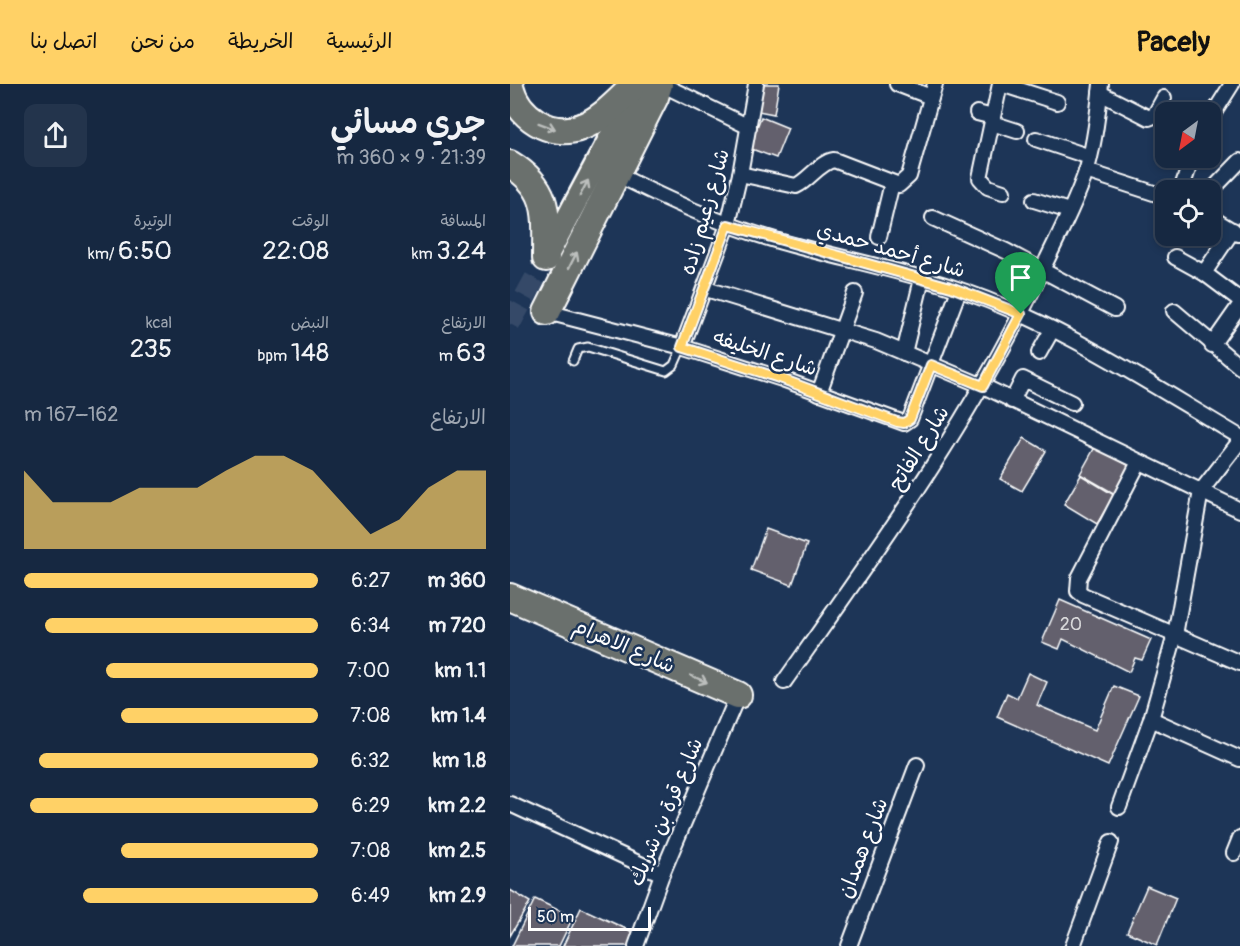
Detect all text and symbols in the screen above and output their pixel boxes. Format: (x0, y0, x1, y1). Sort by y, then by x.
text: Pacely (1136, 25, 1210, 60)
text: اتصل بنا (30, 28, 97, 55)
text: من نحن (130, 28, 195, 55)
text: الخريطة (228, 28, 293, 55)
text: الرئيسية (326, 28, 392, 55)
text: جري مسائي (330, 102, 486, 143)
north arrow (1155, 102, 1221, 168)
map controls (1155, 102, 1221, 246)
button: share (24, 104, 87, 167)
one-way arrow (538, 121, 556, 132)
text: 21:39 · 9 × 360 m (336, 145, 486, 170)
street label: شارع زعيم زاده (674, 146, 738, 279)
one-way arrow (578, 180, 590, 197)
button: locate (1155, 180, 1221, 246)
text: الوتيرة (133, 211, 172, 231)
text: الوقت (292, 211, 329, 231)
text: المسافة (440, 211, 486, 231)
street label: شارع أحمد حمدي (813, 216, 968, 285)
text: 6:50 (118, 235, 172, 267)
text: 22:08 (262, 235, 329, 267)
text: 3.24 (436, 235, 486, 267)
text: /km (88, 244, 118, 264)
text: km (412, 244, 436, 264)
one-way arrow (568, 252, 579, 270)
pin (995, 252, 1046, 314)
icon: arrive (1004, 261, 1037, 294)
text: kcal (146, 313, 172, 333)
text: النبض (291, 313, 329, 333)
text: الارتفاع (441, 313, 486, 333)
street label: شارع الخليفه (709, 323, 821, 383)
text: 235 (130, 333, 172, 365)
text: 148 (291, 337, 329, 369)
text: 63 (456, 337, 486, 369)
text: bpm (258, 346, 291, 366)
text: m (439, 346, 456, 366)
street label: شارع الفاتح (882, 401, 956, 496)
text: 162–167 m (24, 402, 118, 427)
text: الارتفاع (430, 405, 486, 430)
text: 6:27 (351, 568, 390, 593)
text: 360 m (427, 568, 486, 593)
street label: شارع الاهرام (568, 612, 679, 681)
text: 6:34 (350, 613, 390, 638)
text: 720 m (428, 613, 486, 638)
house number: 20 (1060, 613, 1082, 636)
text: 7:00 (347, 658, 390, 683)
text: 1.1 km (436, 658, 486, 683)
one-way arrow (689, 673, 707, 685)
text: 7:08 (350, 703, 390, 728)
text: 1.4 km (432, 703, 486, 728)
street label: شارع قرة بن شريك (623, 734, 710, 891)
text: 6:32 (351, 748, 390, 773)
text: 1.8 km (433, 748, 486, 773)
text: 6:29 (352, 793, 390, 818)
text: 2.2 km (429, 793, 486, 818)
street label: شارع همدان (832, 794, 895, 902)
text: 7:08 (350, 838, 390, 863)
text: 2.5 km (429, 838, 486, 863)
text: 6:49 (351, 883, 390, 908)
text: 2.9 km (430, 883, 486, 908)
scale bar (528, 904, 651, 932)
text: 50 m (537, 907, 574, 927)

